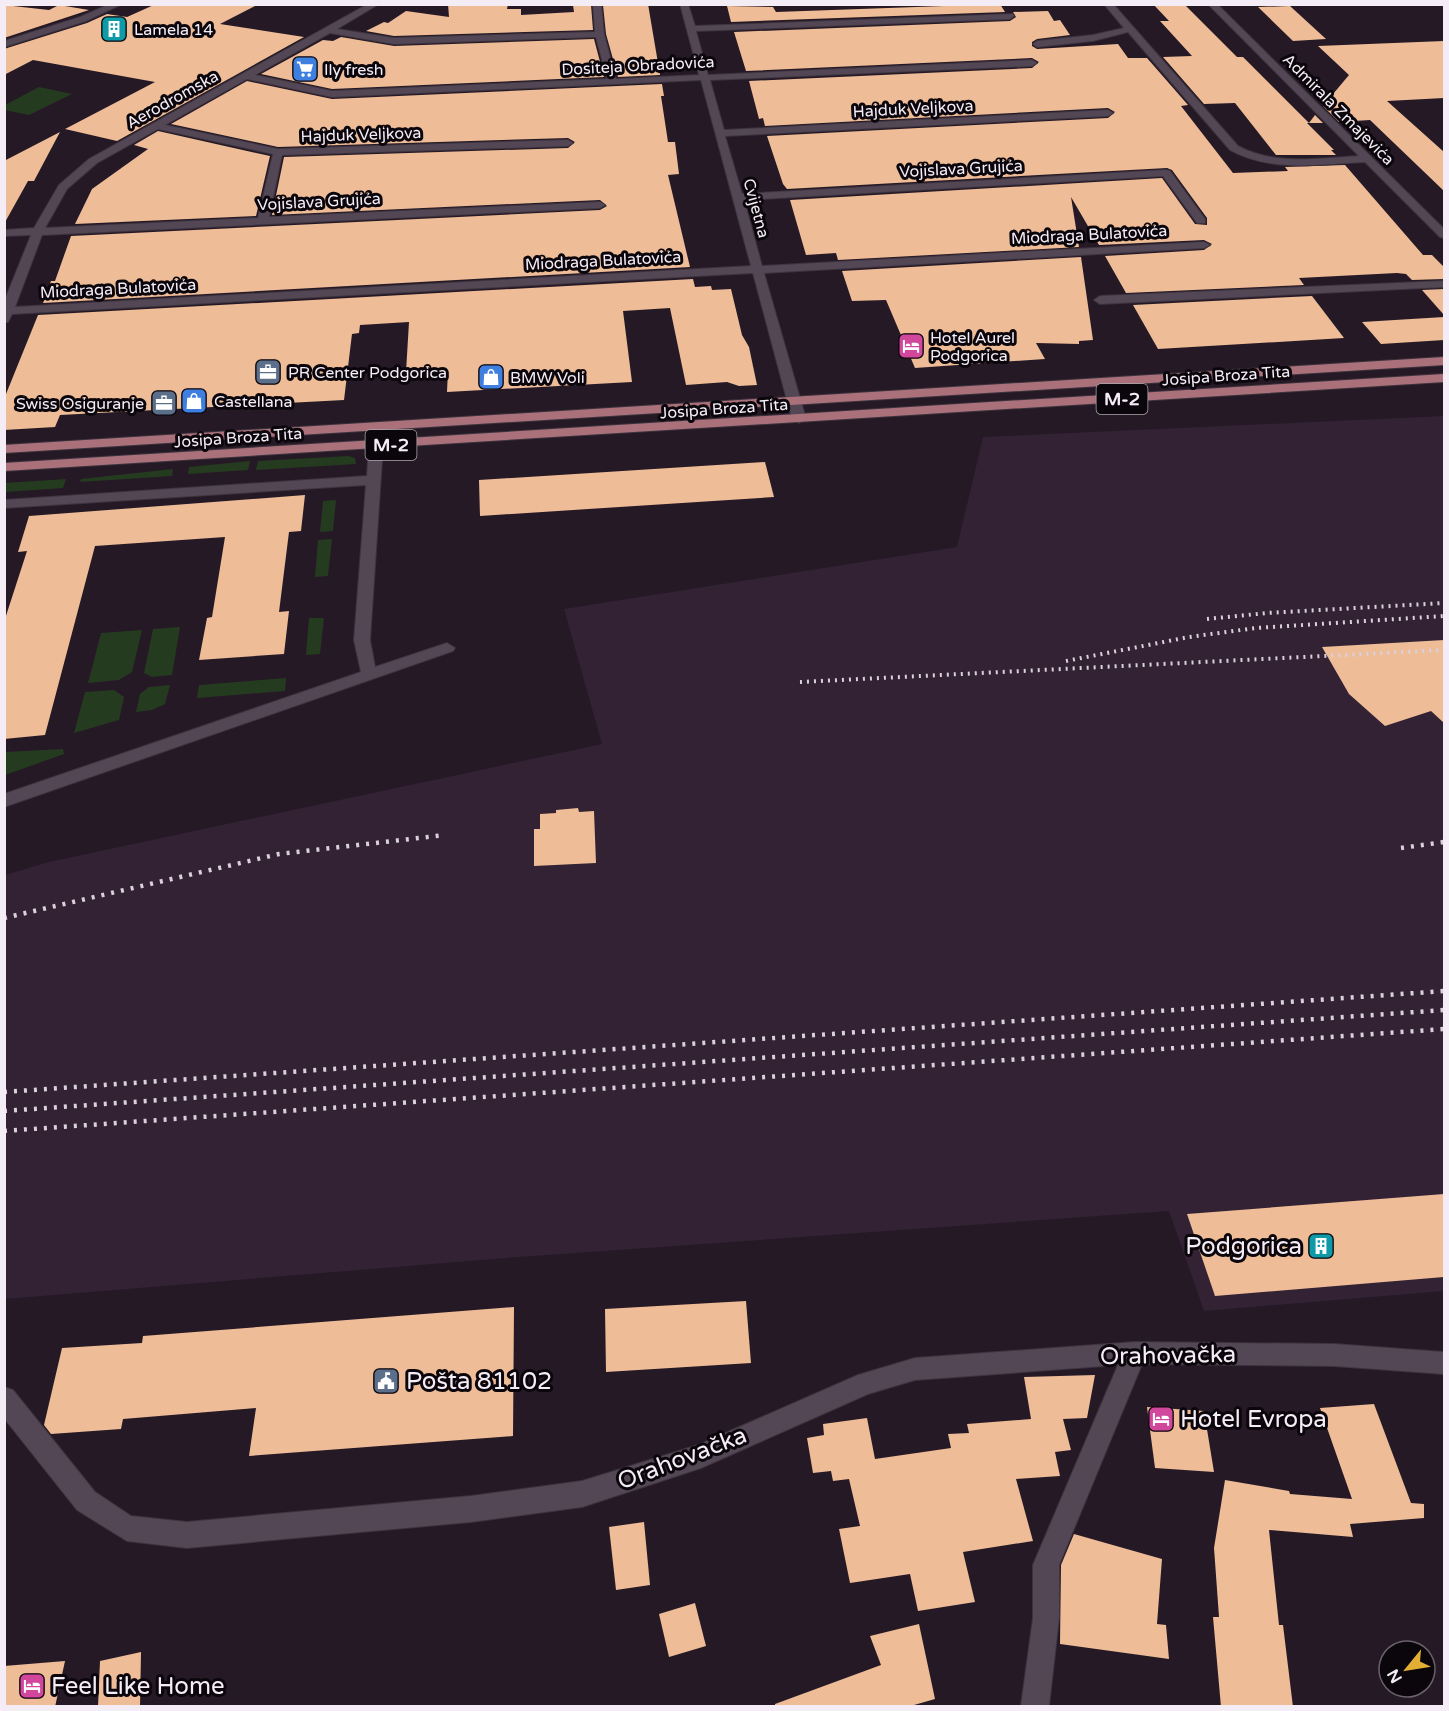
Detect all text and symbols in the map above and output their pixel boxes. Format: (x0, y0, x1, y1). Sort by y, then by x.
building icon: Lamela 14 (99, 14, 129, 44)
place label: Lamela 14 (134, 20, 213, 40)
street label: Admirala Zmajevića (1278, 50, 1398, 170)
street label: Dositeja Obradovića (561, 52, 715, 80)
supermarket icon: Ily fresh (290, 54, 320, 84)
place label: Ily fresh (324, 60, 384, 80)
street label: Aerodromska (123, 66, 222, 133)
street label: Hajduk Veljkova (852, 96, 974, 122)
street label: Hajduk Veljkova (300, 123, 422, 147)
street label: Vojislava Grujića (899, 156, 1023, 182)
street label: Cvijetna (739, 176, 774, 240)
street label: Vojislava Grujića (257, 189, 381, 215)
street label: Miodraga Bulatovića (1010, 221, 1168, 249)
street label: Miodraga Bulatovića (524, 247, 682, 275)
street label: Miodraga Bulatovića (39, 275, 197, 303)
place label: Hotel Aurel Podgorica (930, 328, 1015, 366)
hotel icon: Hotel Aurel Podgorica (896, 331, 926, 361)
office icon: PR Center Podgorica (253, 357, 283, 387)
shop icon: BMW Voli (476, 362, 506, 392)
street label: Josipa Broza Tita (1161, 362, 1291, 390)
place label: PR Center Podgorica (288, 363, 447, 383)
place label: BMW Voli (510, 368, 585, 388)
road number: M-2 (1096, 384, 1148, 414)
shop icon: Castellana (179, 386, 209, 416)
office icon: Swiss Osiguranje (149, 388, 179, 418)
place label: Castellana (214, 392, 292, 412)
place label: Swiss Osiguranje (16, 394, 144, 414)
street label: Josipa Broza Tita (659, 395, 789, 423)
street label: Josipa Broza Tita (173, 424, 303, 452)
road number: M-2 (366, 430, 416, 460)
building icon: Podgorica (1306, 1231, 1336, 1261)
place label: Podgorica (1185, 1232, 1302, 1261)
street label: Orahovačka (1100, 1340, 1236, 1371)
public building icon: Pošta 81102 (371, 1366, 401, 1396)
place label: Pošta 81102 (406, 1367, 552, 1396)
hotel icon: Hotel Evropa (1146, 1404, 1176, 1434)
place label: Hotel Evropa (1180, 1405, 1327, 1434)
street label: Orahovačka (613, 1421, 751, 1496)
north arrow (1377, 1639, 1437, 1699)
text: N (1383, 1665, 1407, 1687)
hotel icon: Feel Like Home (17, 1671, 47, 1701)
place label: Feel Like Home (51, 1672, 225, 1701)

